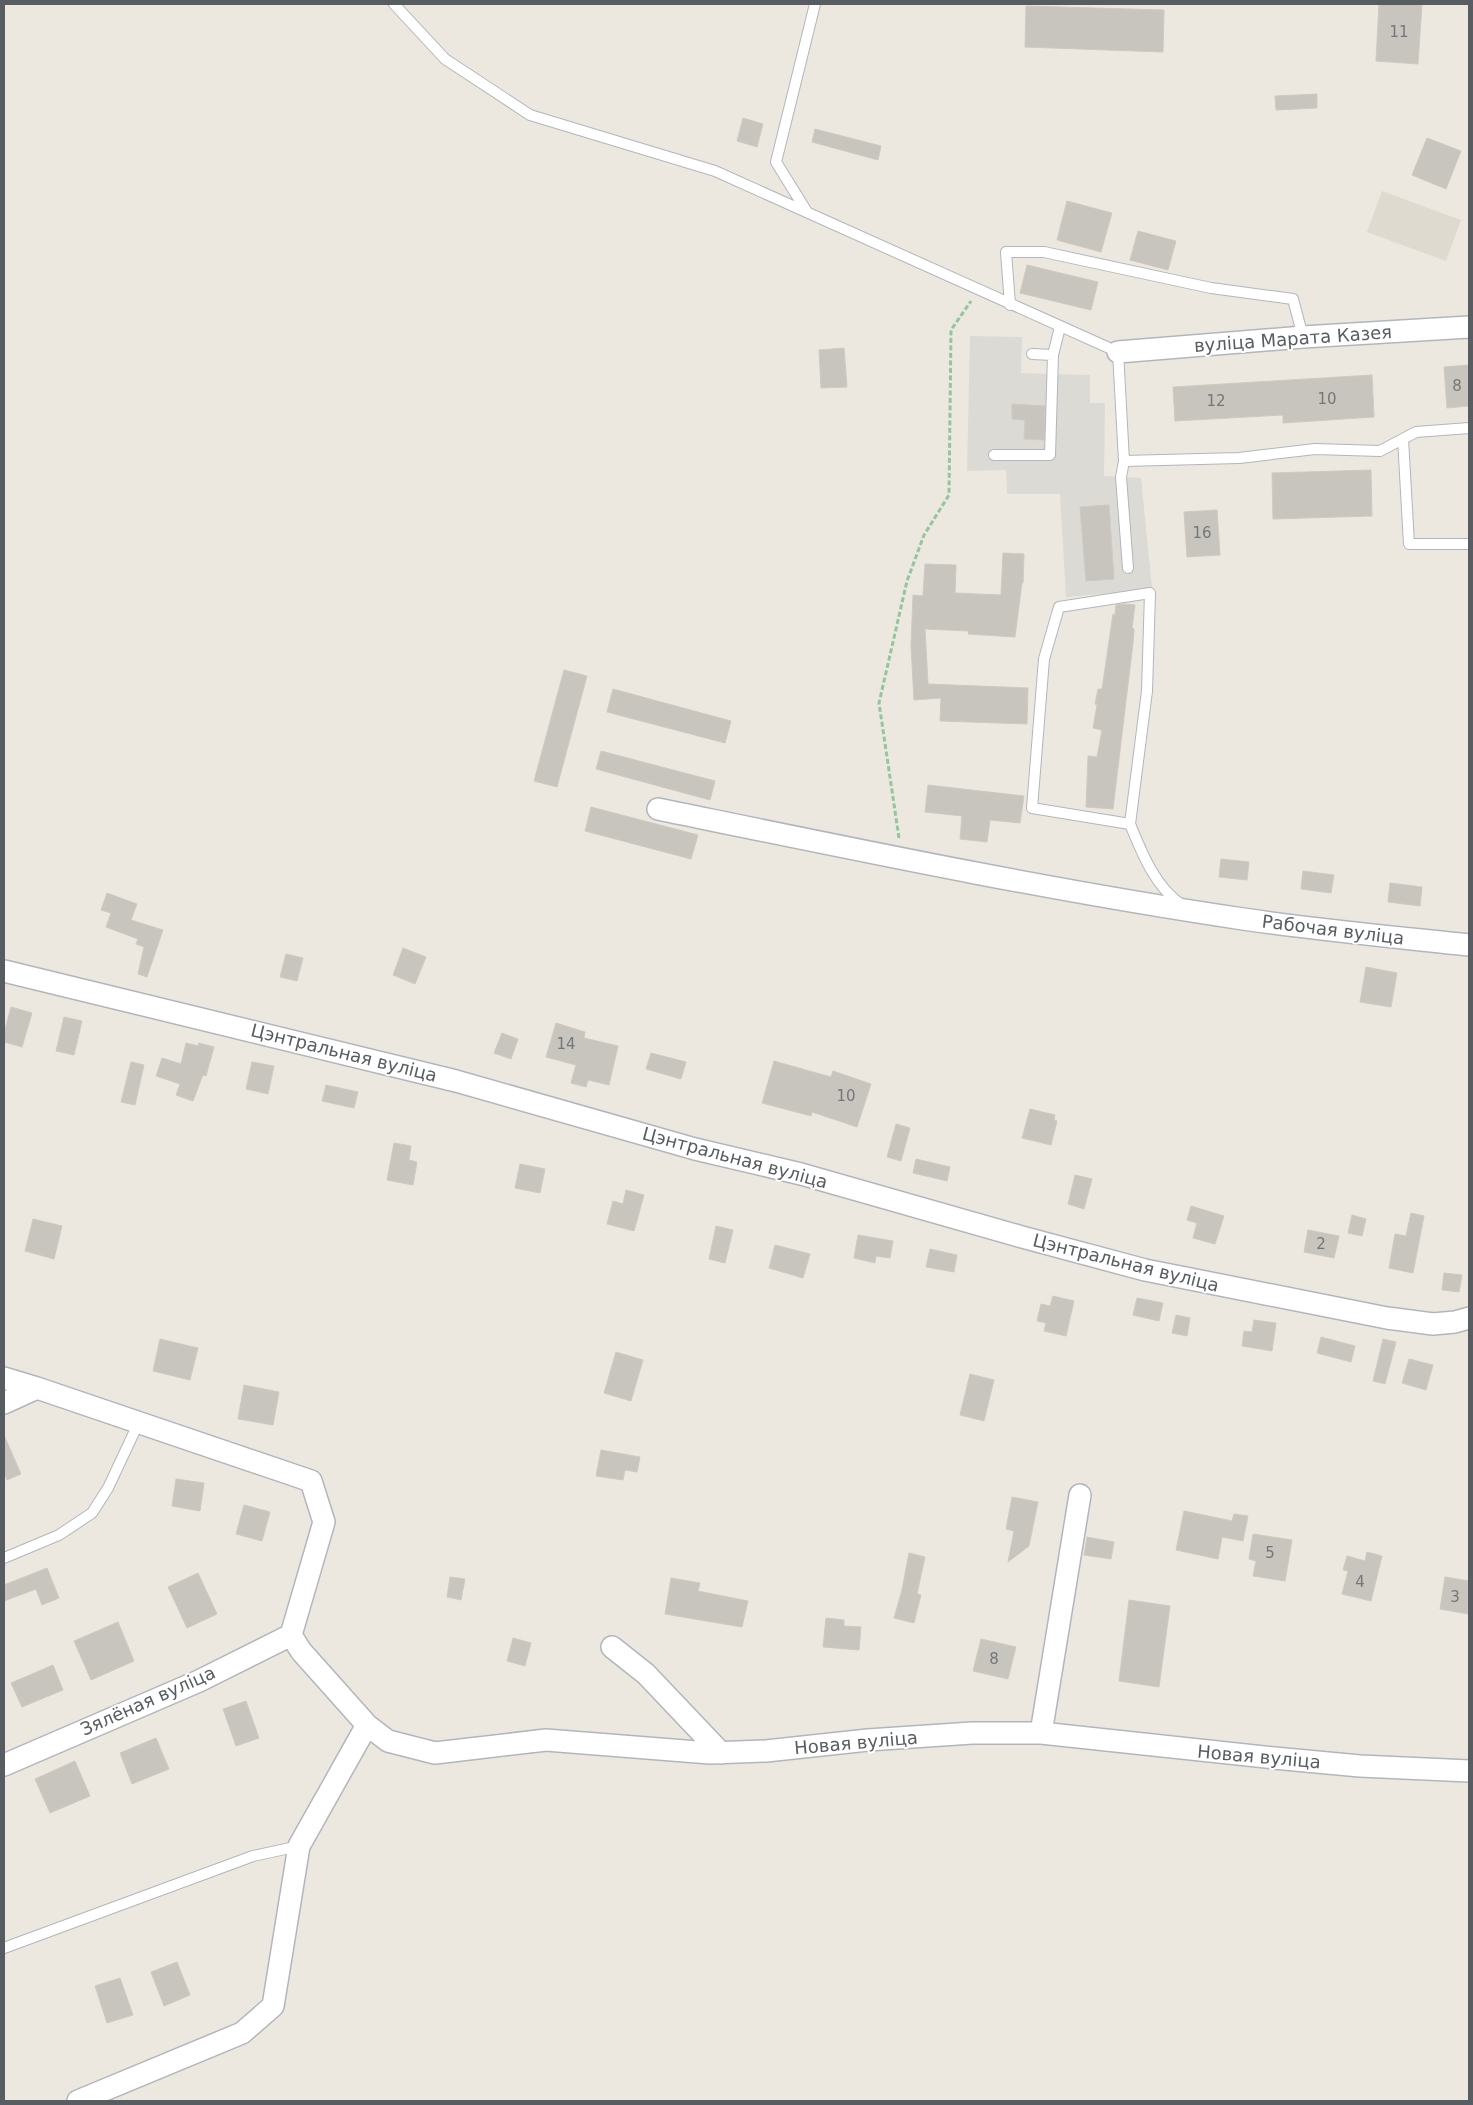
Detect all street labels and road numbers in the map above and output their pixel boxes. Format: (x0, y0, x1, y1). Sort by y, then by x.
street label: вуліца Марата Казея (1193, 321, 1393, 356)
street label: Рабочая вуліца (1261, 910, 1405, 949)
street label: Цэнтральная вуліца (249, 1019, 439, 1086)
street label: Цэнтральная вуліца (640, 1123, 830, 1192)
street label: Цэнтральная вуліца (1031, 1229, 1221, 1296)
street label: Зялёная вуліца (77, 1661, 218, 1740)
street label: Новая вуліца (793, 1727, 919, 1758)
street label: Новая вуліца (1196, 1741, 1322, 1772)

